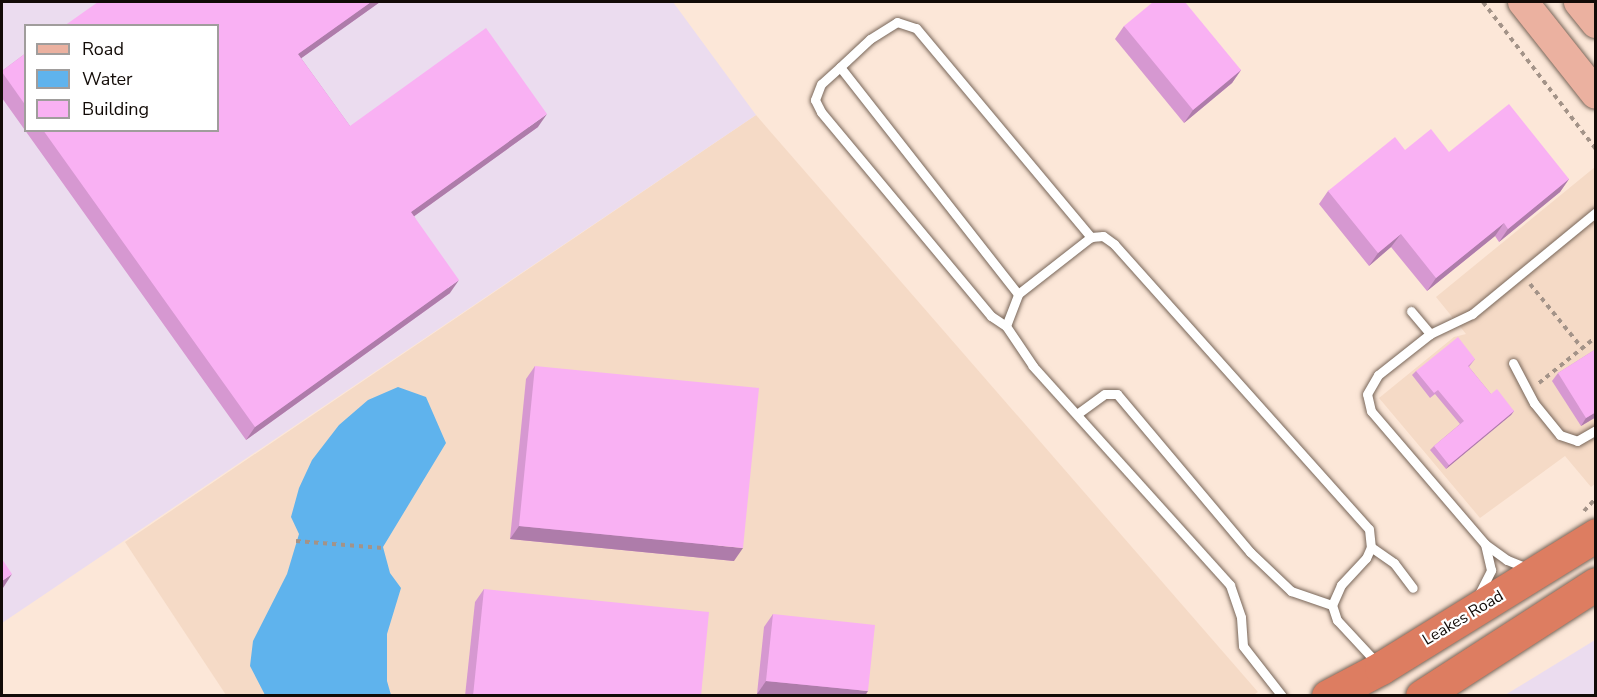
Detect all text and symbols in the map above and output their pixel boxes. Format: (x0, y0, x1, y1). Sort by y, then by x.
legend (24, 24, 219, 132)
text: Road (82, 37, 124, 61)
text: Water (82, 67, 133, 91)
text: Building (82, 97, 149, 121)
street label: Leakes Road (1419, 586, 1507, 650)

